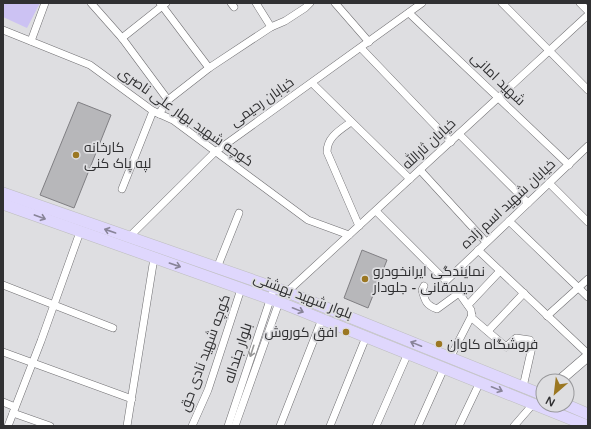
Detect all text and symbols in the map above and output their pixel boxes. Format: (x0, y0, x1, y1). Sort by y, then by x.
street label: شهید امانی (467, 49, 529, 109)
street label: کوچه شهید بهار علی ناصری (115, 64, 257, 171)
street label: خیابان رحیمی (227, 74, 297, 130)
street label: خیابان ثارالله (398, 114, 459, 173)
place label: کارخانه لپه پاک کنی (84, 139, 151, 173)
marker: کارخانه لپه پاک کنی (71, 150, 81, 160)
street label: خیابان شهید اسم زاده (457, 156, 560, 253)
one-way arrow (33, 214, 45, 222)
one-way arrow (104, 227, 117, 234)
one-way arrow (169, 262, 181, 270)
place label: نمایندگی ایرانخودرو دیلمقانی - جلودار (372, 263, 485, 296)
street label: بلوار شهید بهشتی (251, 269, 355, 323)
marker: نمایندگی ایرانخودرو دیلمقانی - جلودار (360, 274, 370, 284)
street label: کوچه شهید نادی حق (176, 292, 235, 414)
one-way arrow (291, 306, 303, 314)
street label: بلوار جنداله (220, 321, 256, 385)
place label: افق کوروش (264, 324, 338, 341)
marker: افق کوروش (341, 327, 351, 337)
place label: فروشگاه کاوان (447, 336, 538, 353)
one-way arrow (410, 339, 422, 347)
marker: فروشگاه کاوان (434, 339, 444, 349)
one-way arrow (248, 345, 256, 357)
north arrow (535, 373, 575, 413)
one-way arrow (490, 385, 502, 393)
text: N (544, 394, 557, 409)

